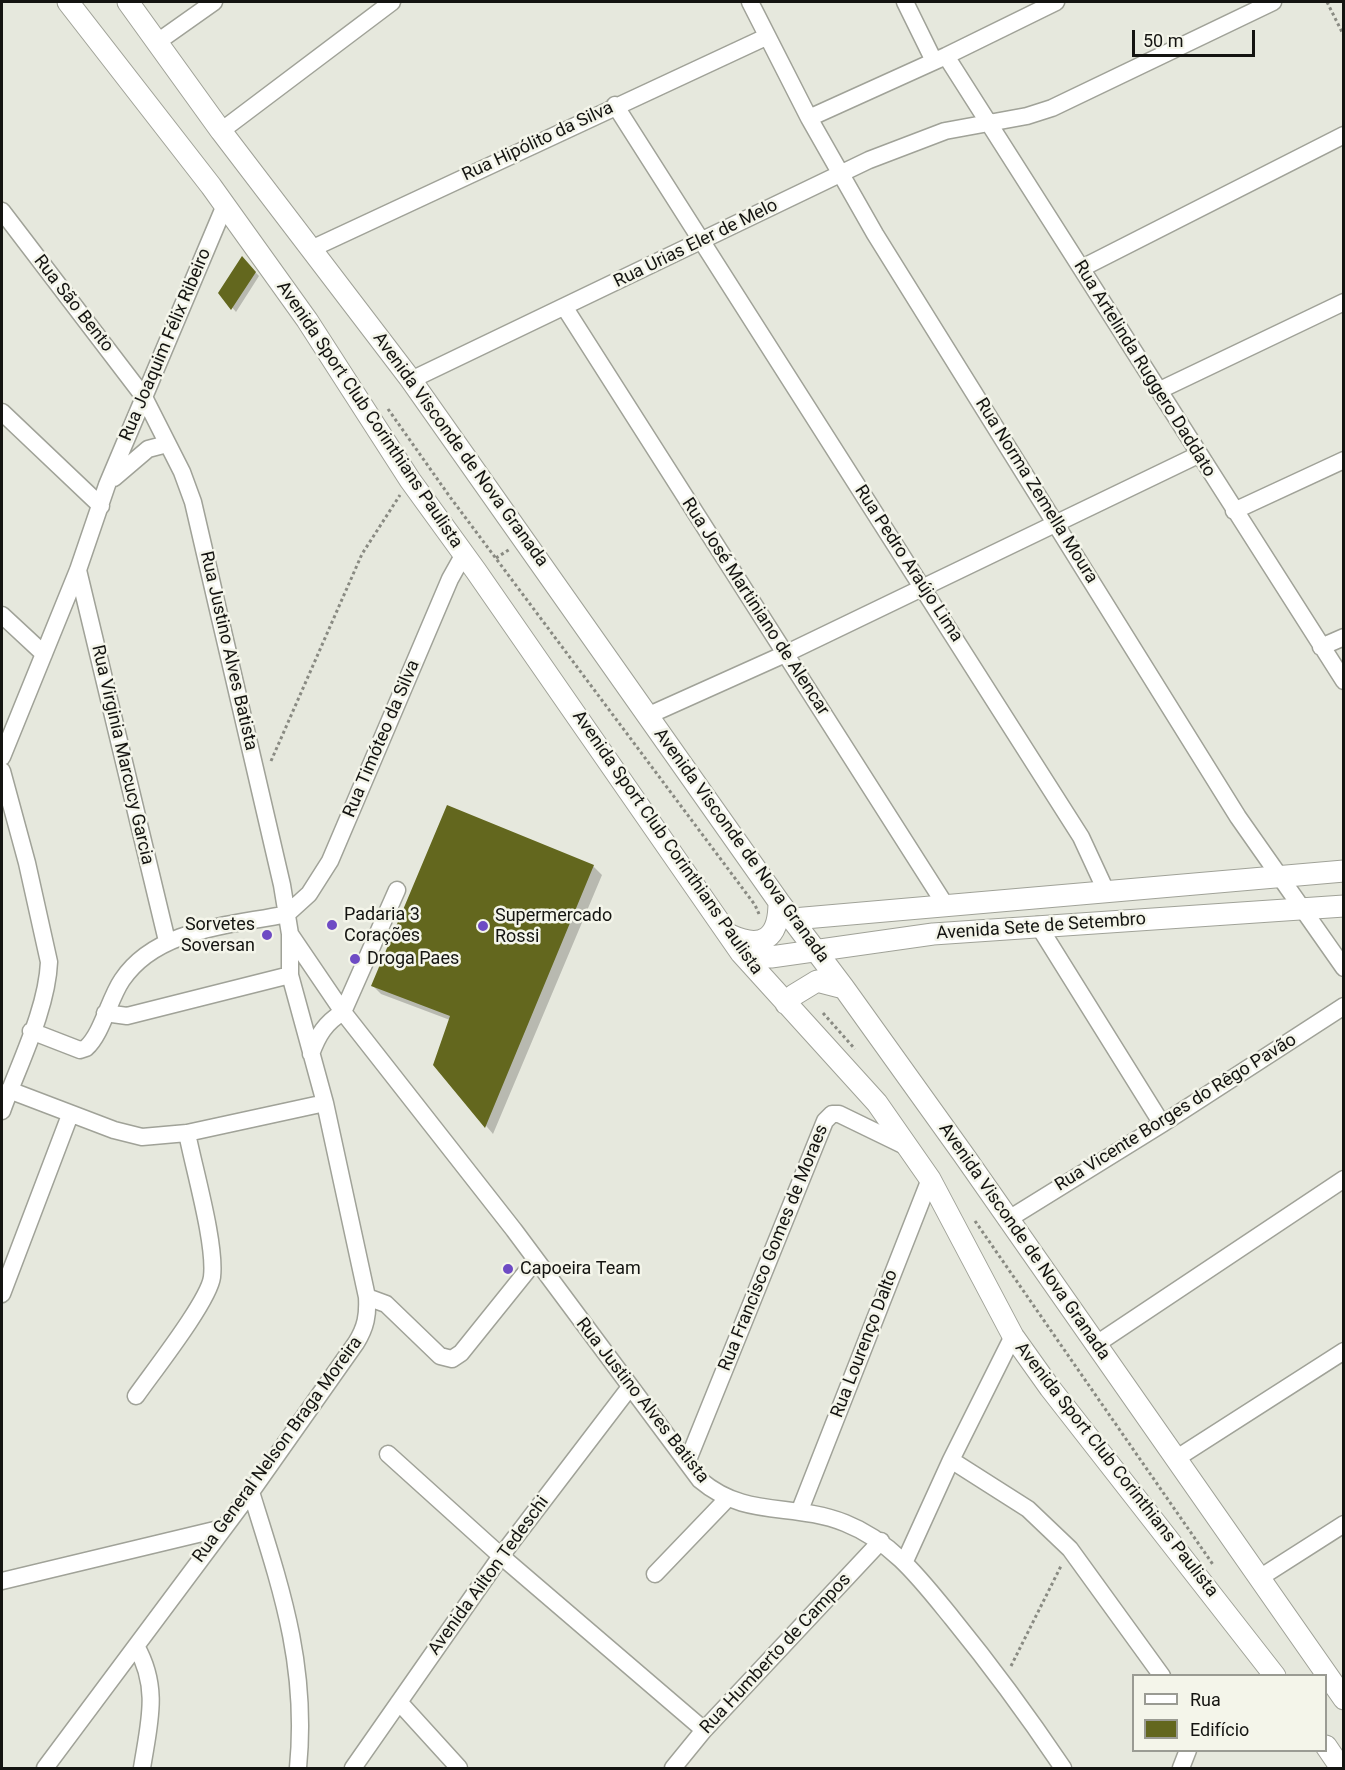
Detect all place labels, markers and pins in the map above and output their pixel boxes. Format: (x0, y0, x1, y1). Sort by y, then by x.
place label: Padaria 3 Corações (344, 904, 420, 946)
place label: Supermercado Rossi (495, 905, 612, 948)
place label: Sorvetes Soversan (181, 914, 255, 956)
marker: Padaria 3 Corações (325, 918, 339, 932)
marker: Supermercado Rossi (476, 919, 490, 933)
marker: Sorvetes Soversan (260, 928, 274, 942)
place label: Droga Paes (367, 948, 459, 970)
marker: Droga Paes (348, 952, 362, 966)
place label: Capoeira Team (520, 1258, 641, 1280)
marker: Capoeira Team (501, 1262, 515, 1276)

